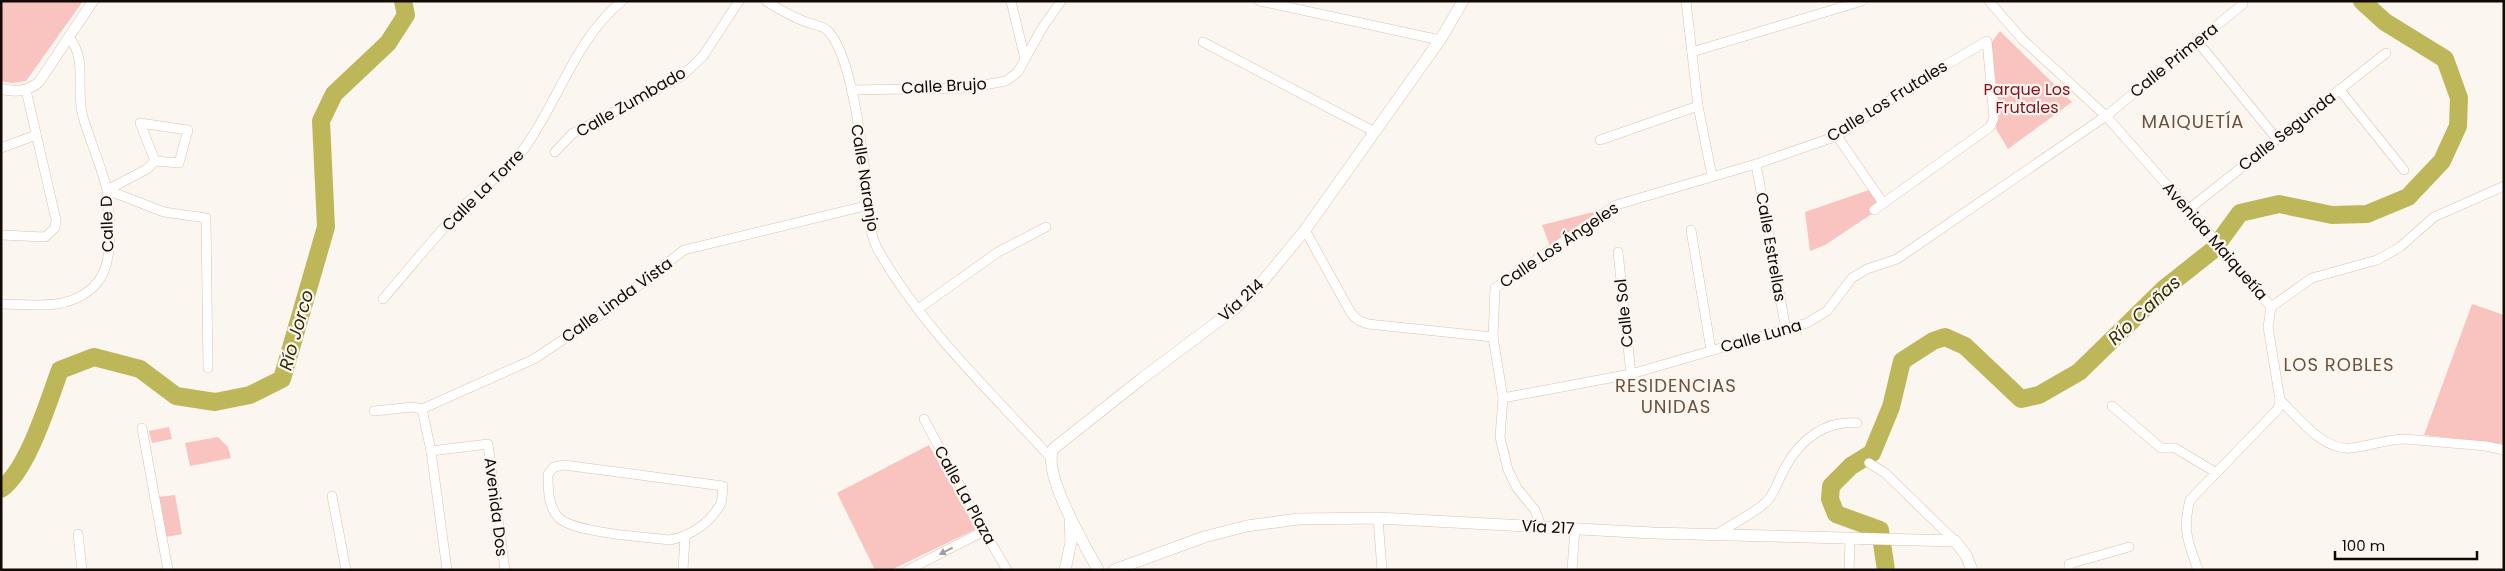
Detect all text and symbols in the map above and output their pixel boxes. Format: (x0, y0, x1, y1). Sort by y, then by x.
street label: Calle Primera (2125, 17, 2223, 103)
street label: Calle Los Frutales (1822, 55, 1952, 147)
street label: Calle Zumbado (572, 61, 690, 143)
street label: Calle Brujo (901, 72, 987, 100)
park label: Parque Los Frutales (1984, 78, 2070, 119)
street label: Calle Segunda (2234, 86, 2340, 176)
district label: MAIQUETÍA (2142, 109, 2244, 134)
street label: Calle Naranjo (845, 123, 885, 233)
street label: Calle La Torre (437, 144, 529, 236)
street label: Avenida Maiquetía (2157, 177, 2273, 305)
street label: Calle Estrellas (1750, 191, 1792, 303)
street label: Calle D (95, 195, 119, 253)
street label: Calle Los Ángeles (1495, 197, 1623, 293)
street label: Calle Linda Vista (557, 252, 677, 348)
water label: Río Cañas (2102, 270, 2186, 350)
street label: Vía 214 (1213, 273, 1269, 327)
street label: Calle Sol (1609, 278, 1639, 348)
water label: Río Jorco (273, 287, 319, 373)
street label: Calle Luna (1718, 313, 1804, 359)
district label: LOS ROBLES (2284, 352, 2395, 377)
district label: RESIDENCIAS UNIDAS (1615, 373, 1737, 419)
street label: Calle La Plaza (928, 442, 1002, 548)
street label: Avenida Dos (479, 456, 513, 558)
street label: Vía 217 (1521, 514, 1575, 540)
scale bar (2335, 528, 2478, 560)
text: 100 m (2342, 535, 2385, 556)
one-way arrow (939, 547, 953, 555)

